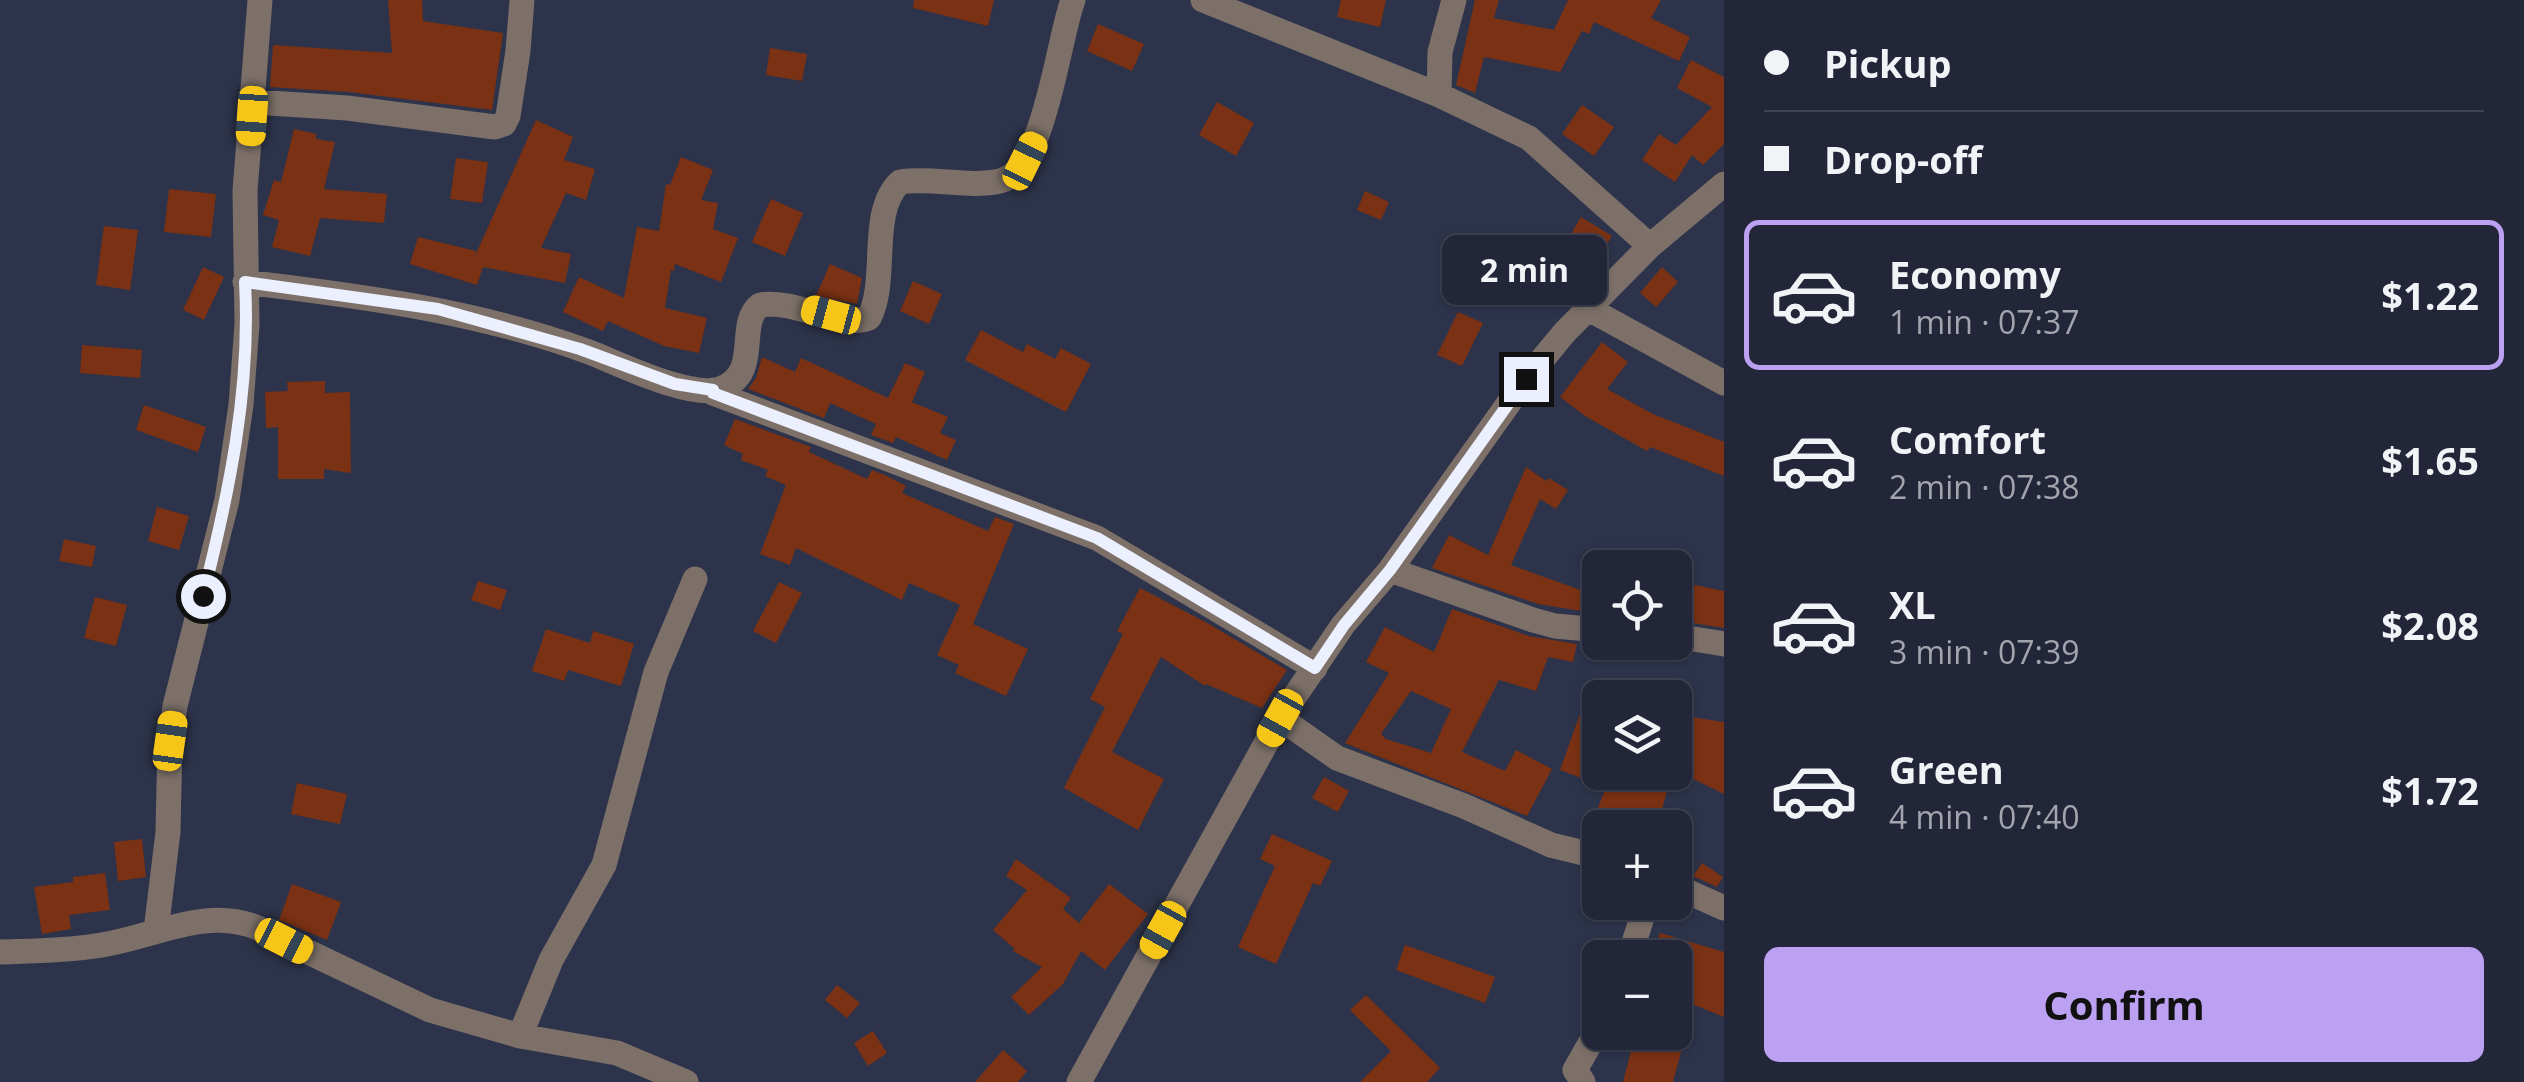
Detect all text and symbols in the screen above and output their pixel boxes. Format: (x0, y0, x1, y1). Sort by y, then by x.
text: Pickup (1824, 37, 1952, 89)
car (235, 85, 269, 147)
car (998, 127, 1052, 195)
text: Drop-off (1824, 133, 1982, 185)
callout: 2 min (1444, 234, 1608, 304)
text: 2 min (1480, 248, 1569, 291)
text: Economy (1889, 248, 2061, 300)
icon: car (1769, 250, 1859, 340)
text: $1.22 (2381, 269, 2479, 321)
car (798, 293, 864, 337)
text: 1 min · 07:37 (1889, 300, 2080, 343)
route end (1504, 357, 1549, 402)
text: Comfort (1889, 413, 2046, 465)
icon: car (1769, 415, 1859, 505)
text: $1.65 (2381, 434, 2479, 486)
text: 2 min · 07:38 (1889, 465, 2080, 508)
map controls (1582, 550, 1692, 1050)
button: locate (1582, 550, 1692, 660)
route start (181, 574, 226, 619)
text: XL (1889, 578, 1936, 630)
icon: car (1769, 580, 1859, 670)
text: $2.08 (2381, 599, 2479, 651)
text: 3 min · 07:39 (1889, 630, 2080, 673)
button: layers (1582, 680, 1692, 790)
car (1252, 684, 1308, 752)
car (151, 709, 189, 773)
text: Green (1889, 743, 2004, 795)
icon: car (1769, 745, 1859, 835)
text: $1.72 (2381, 764, 2479, 816)
text: 4 min · 07:40 (1889, 795, 2080, 838)
button: + (1582, 810, 1692, 920)
car (1135, 896, 1191, 964)
car (250, 914, 318, 968)
button: − (1582, 940, 1692, 1050)
button: Confirm (1764, 947, 2484, 1062)

